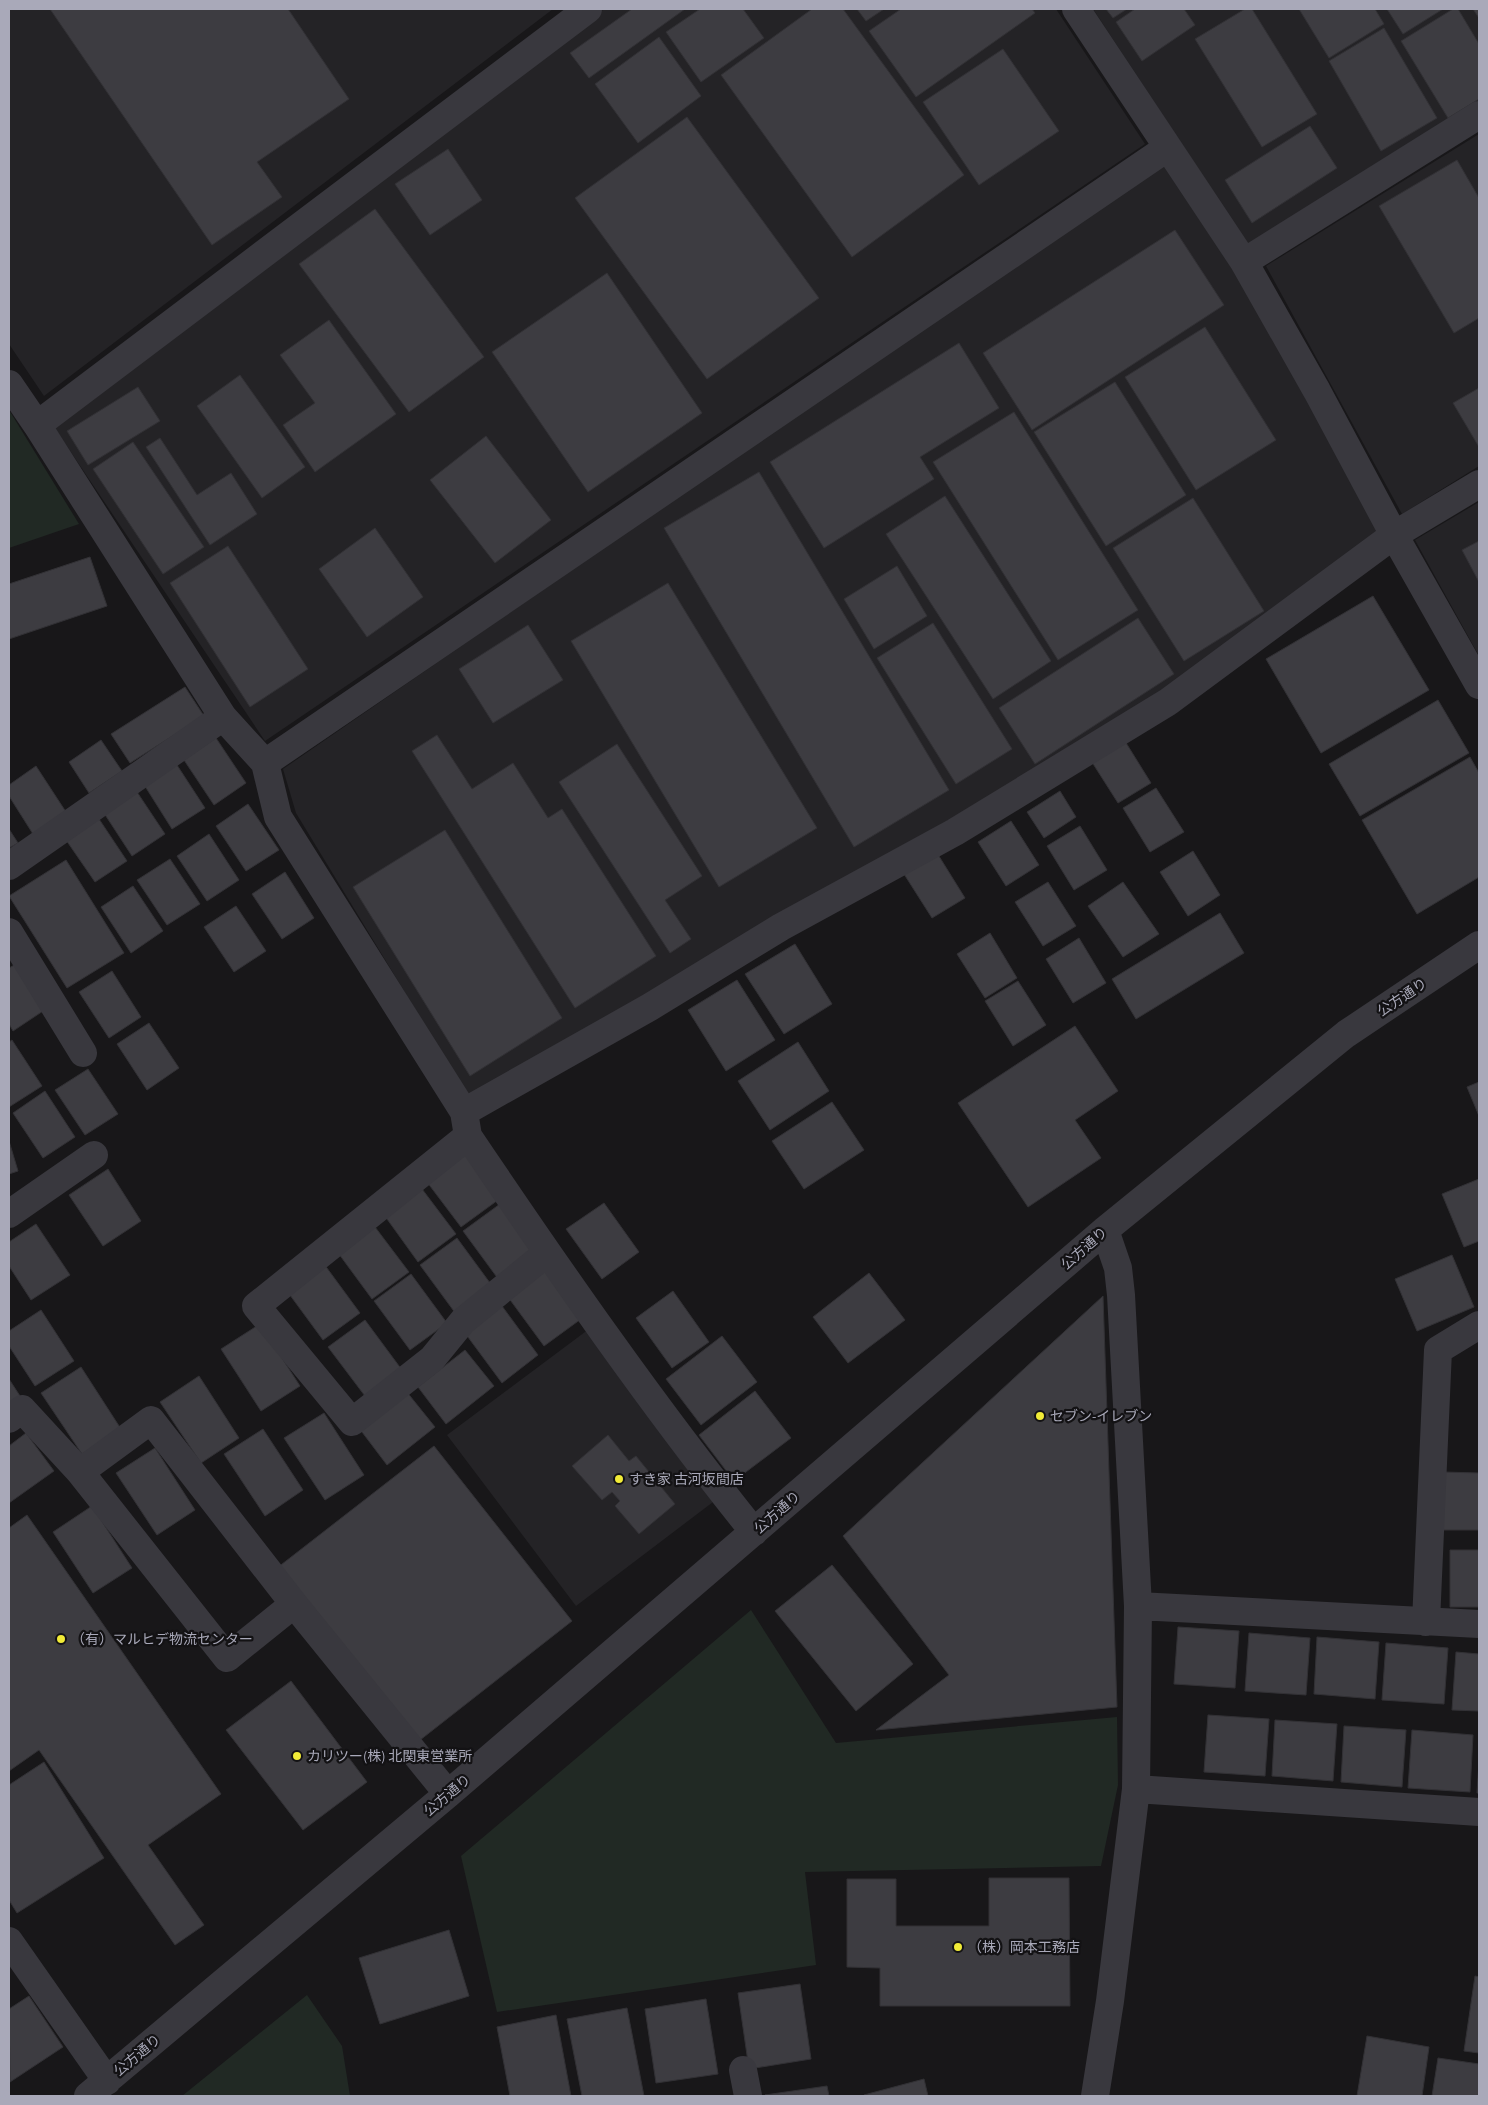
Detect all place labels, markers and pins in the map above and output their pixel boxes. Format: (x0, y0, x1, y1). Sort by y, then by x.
place label: セブン-イレブン (1050, 1407, 1152, 1427)
marker: セブン-イレブン (1034, 1410, 1046, 1422)
place label: すき家 古河坂間店 (629, 1470, 744, 1490)
marker: すき家 古河坂間店 (613, 1473, 625, 1485)
place label: （有）マルヒデ物流センター (71, 1630, 253, 1650)
marker: （有）マルヒデ物流センター (55, 1633, 67, 1645)
place label: カリツー(株) 北関東営業所 (307, 1747, 472, 1767)
marker: カリツー(株) 北関東営業所 (291, 1750, 303, 1762)
place label: （株）岡本工務店 (968, 1938, 1080, 1958)
marker: （株）岡本工務店 (952, 1941, 964, 1953)

